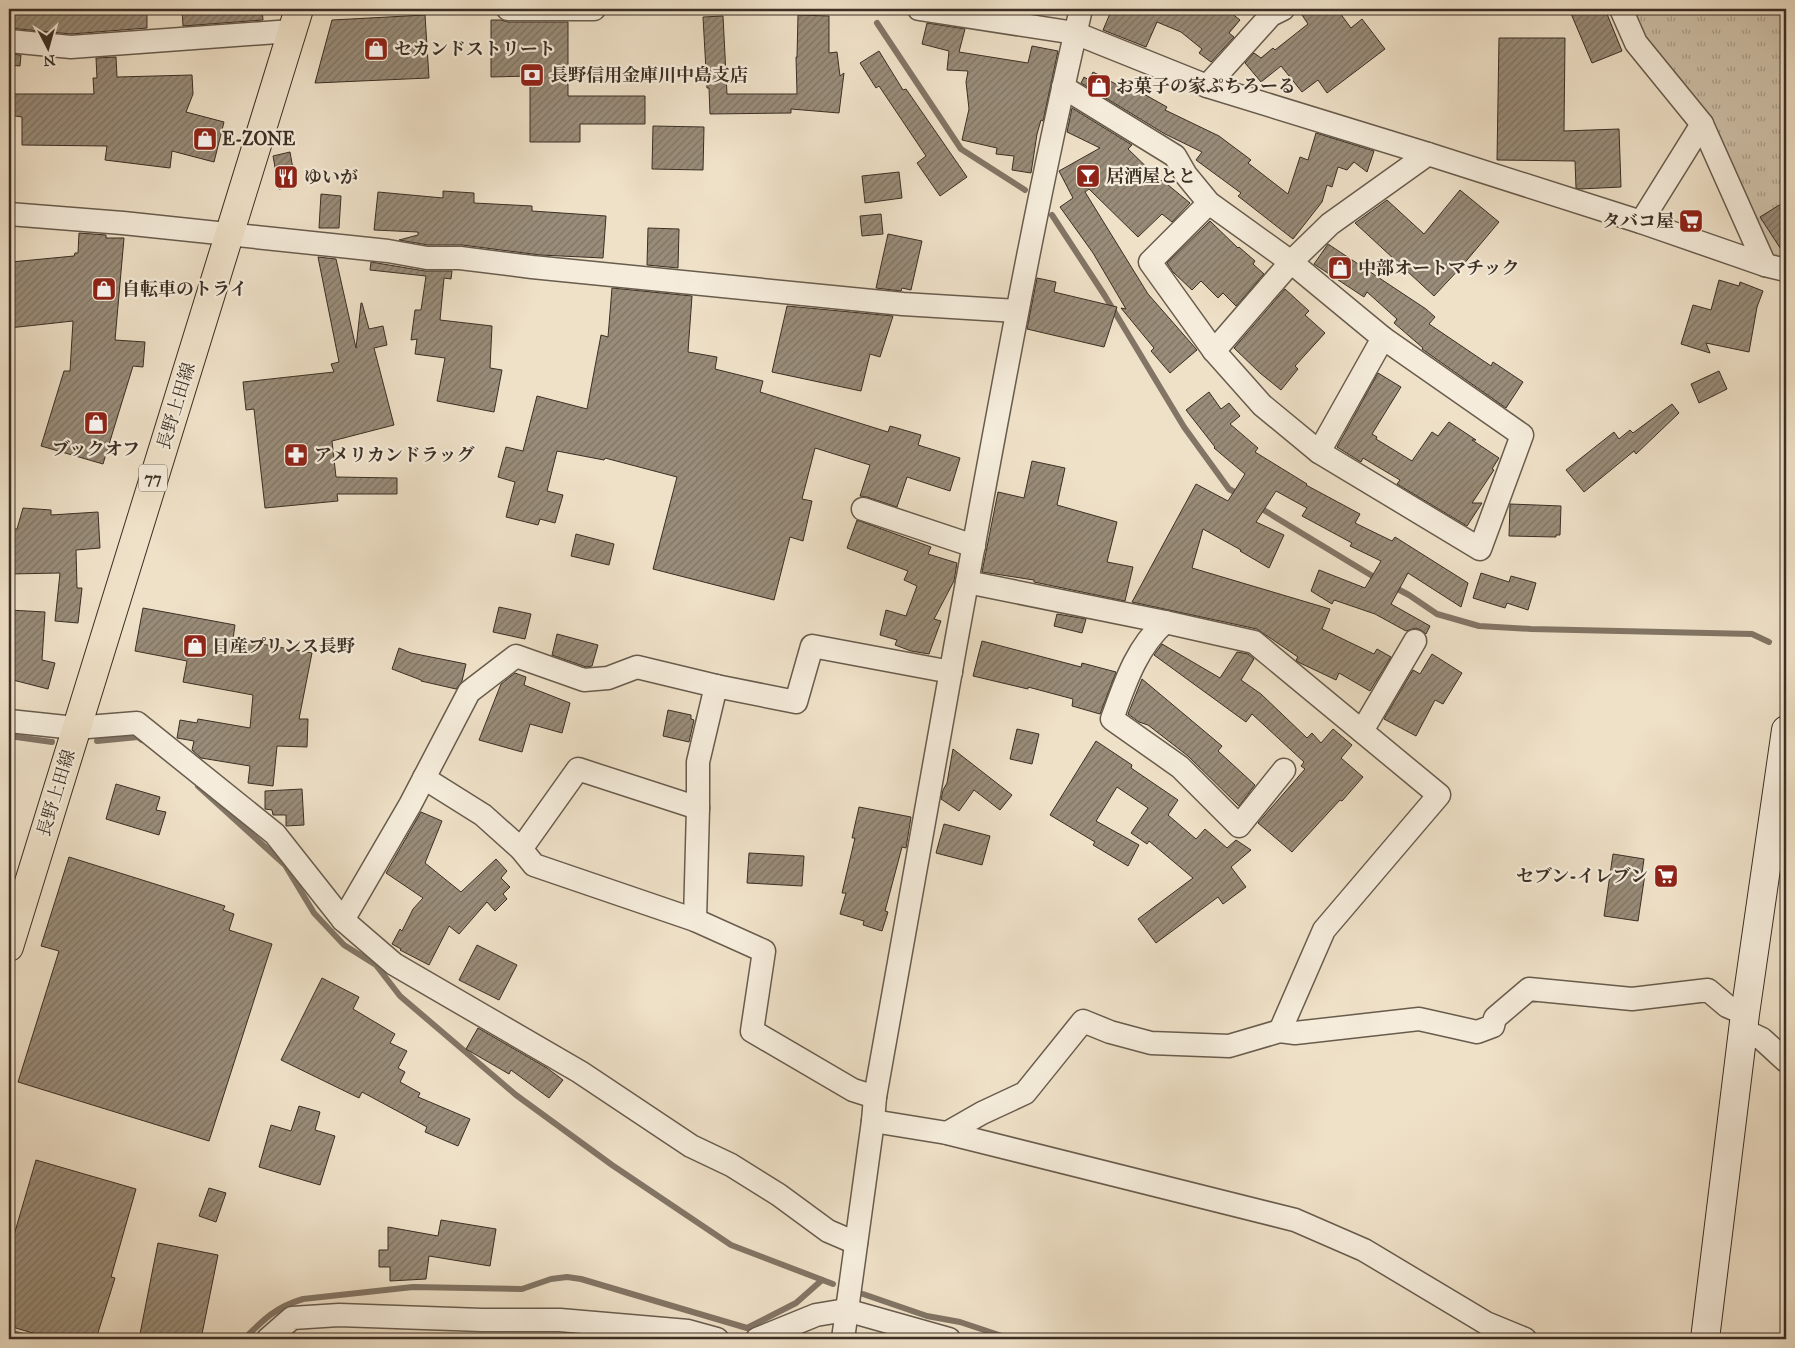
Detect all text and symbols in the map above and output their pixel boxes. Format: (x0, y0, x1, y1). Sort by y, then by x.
north arrow (22, 22, 72, 72)
shop icon: セカンドストリート (363, 36, 389, 62)
place label: セカンドストリート (394, 38, 556, 60)
text: N (42, 51, 56, 70)
bank icon: 長野信用金庫川中島支店 (519, 62, 545, 88)
place label: 長野信用金庫川中島支店 (550, 64, 748, 86)
shop icon: お菓子の家ぷちろーる (1086, 73, 1112, 99)
place label: お菓子の家ぷちろーる (1116, 75, 1296, 97)
shop icon: E-ZONE (192, 126, 218, 152)
place label: E-ZONE (222, 128, 295, 150)
bar icon: 居酒屋とと (1075, 163, 1101, 189)
restaurant icon: ゆいが (273, 164, 299, 190)
place label: 居酒屋とと (1106, 165, 1196, 187)
place label: ゆいが (304, 166, 358, 188)
supermarket icon: タバコ屋 (1678, 208, 1704, 234)
place label: タバコ屋 (1602, 210, 1674, 232)
shop icon: 中部オートマチック (1327, 255, 1353, 281)
place label: 中部オートマチック (1358, 257, 1519, 279)
shop icon: 自転車のトライ (91, 276, 117, 302)
place label: 自転車のトライ (122, 278, 247, 300)
street label: 長野上田線 (152, 360, 200, 452)
shop icon: ブックオフ (83, 410, 109, 436)
place label: ブックオフ (52, 438, 140, 460)
pharmacy icon: アメリカンドラッグ (283, 442, 309, 468)
place label: アメリカンドラッグ (314, 444, 474, 466)
road number: 77 (139, 464, 167, 492)
shop icon: 日産プリンス長野 (182, 633, 208, 659)
place label: 日産プリンス長野 (212, 635, 356, 657)
street label: 長野上田線 (32, 747, 80, 839)
supermarket icon: セブン-イレブン (1653, 863, 1679, 889)
place label: セブン-イレブン (1516, 865, 1648, 887)

